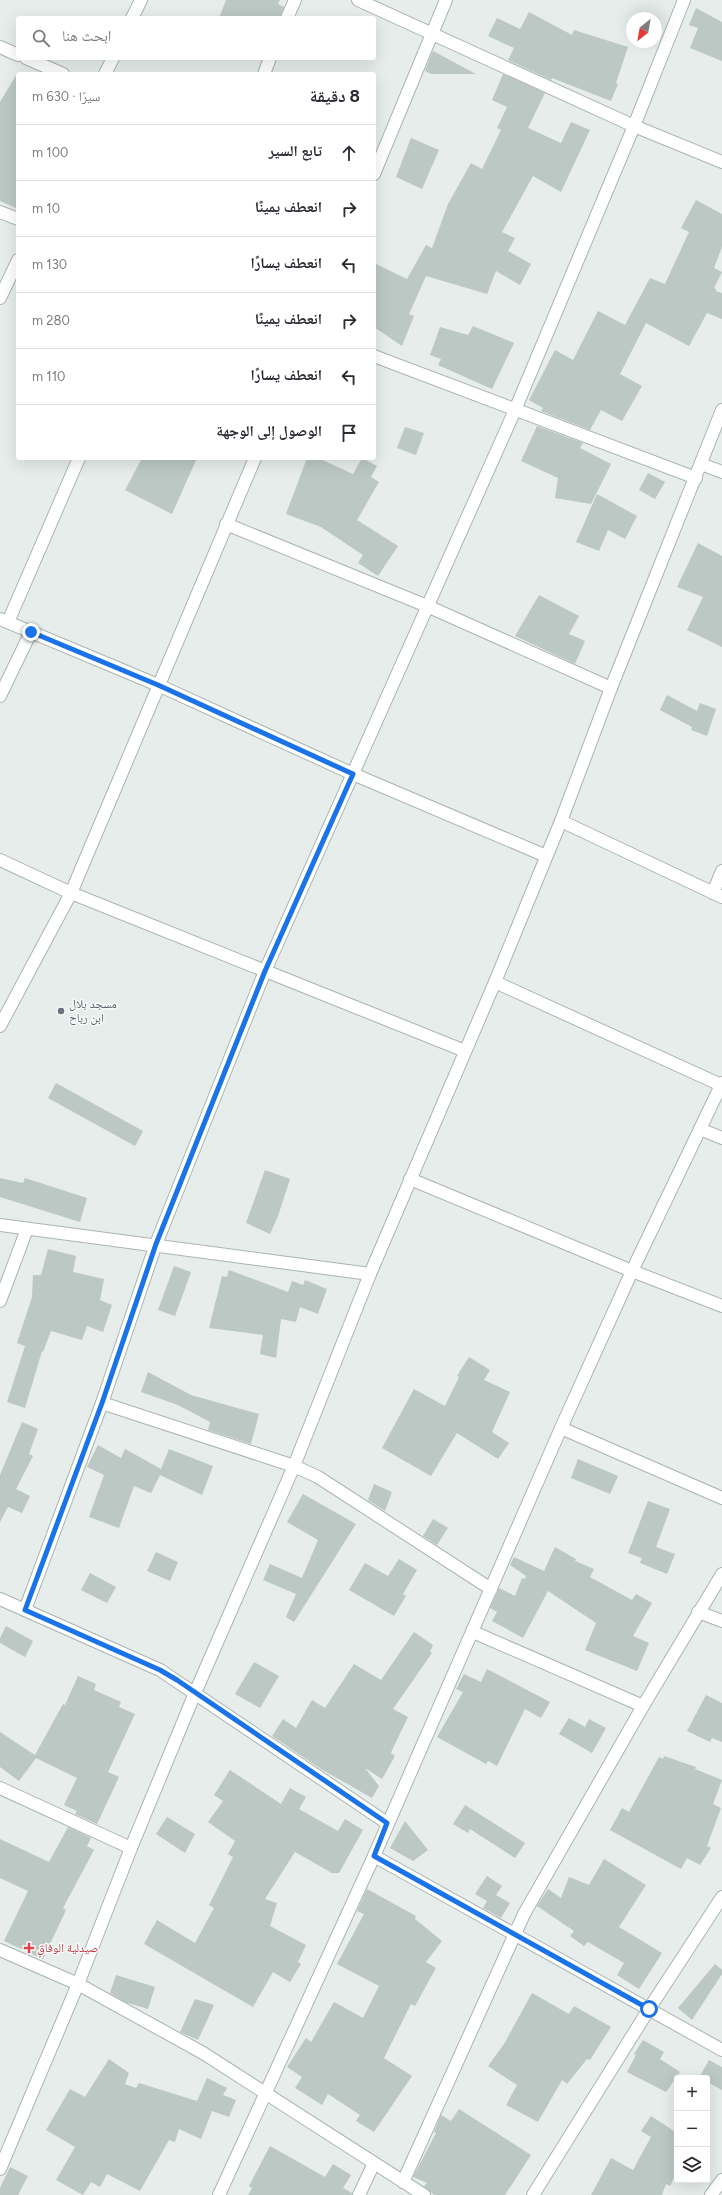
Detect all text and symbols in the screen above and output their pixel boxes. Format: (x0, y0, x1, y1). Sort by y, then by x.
north arrow (626, 12, 662, 48)
search box (16, 16, 376, 60)
icon: search (30, 27, 52, 49)
text: ابحث هنا (62, 27, 111, 45)
text: 8 دقيقة (310, 86, 360, 106)
text: سيرًا · 630 m (32, 89, 100, 104)
text: تابع السير (268, 142, 322, 160)
icon: ahead (338, 142, 360, 164)
text: 100 m (32, 145, 68, 160)
text: انعطف يمينًا (255, 198, 322, 216)
icon: right (338, 198, 360, 220)
text: 10 m (32, 201, 60, 216)
text: انعطف يسارًا (250, 254, 322, 272)
icon: left (338, 254, 360, 276)
text: 130 m (32, 257, 67, 272)
text: انعطف يمينًا (255, 310, 322, 328)
icon: right (338, 310, 360, 332)
text: 280 m (32, 313, 70, 328)
text: انعطف يسارًا (250, 366, 322, 384)
icon: left (338, 366, 360, 388)
text: 110 m (32, 369, 65, 384)
text: الوصول إلى الوجهة (216, 422, 322, 440)
icon: arrive (338, 422, 360, 444)
route end (22, 623, 40, 641)
place label: مسجد بلال ابن رباح (69, 997, 117, 1025)
marker: مسجد بلال ابن رباح (56, 1006, 66, 1016)
place label: صيدلية الوفاقٍ (37, 1941, 99, 1958)
marker: صيدلية الوفاقٍ (24, 1943, 34, 1953)
route start (640, 2000, 658, 2018)
map controls (674, 2075, 710, 2183)
button: + (674, 2075, 710, 2111)
button: − (674, 2111, 710, 2147)
button: layers (674, 2147, 710, 2183)

